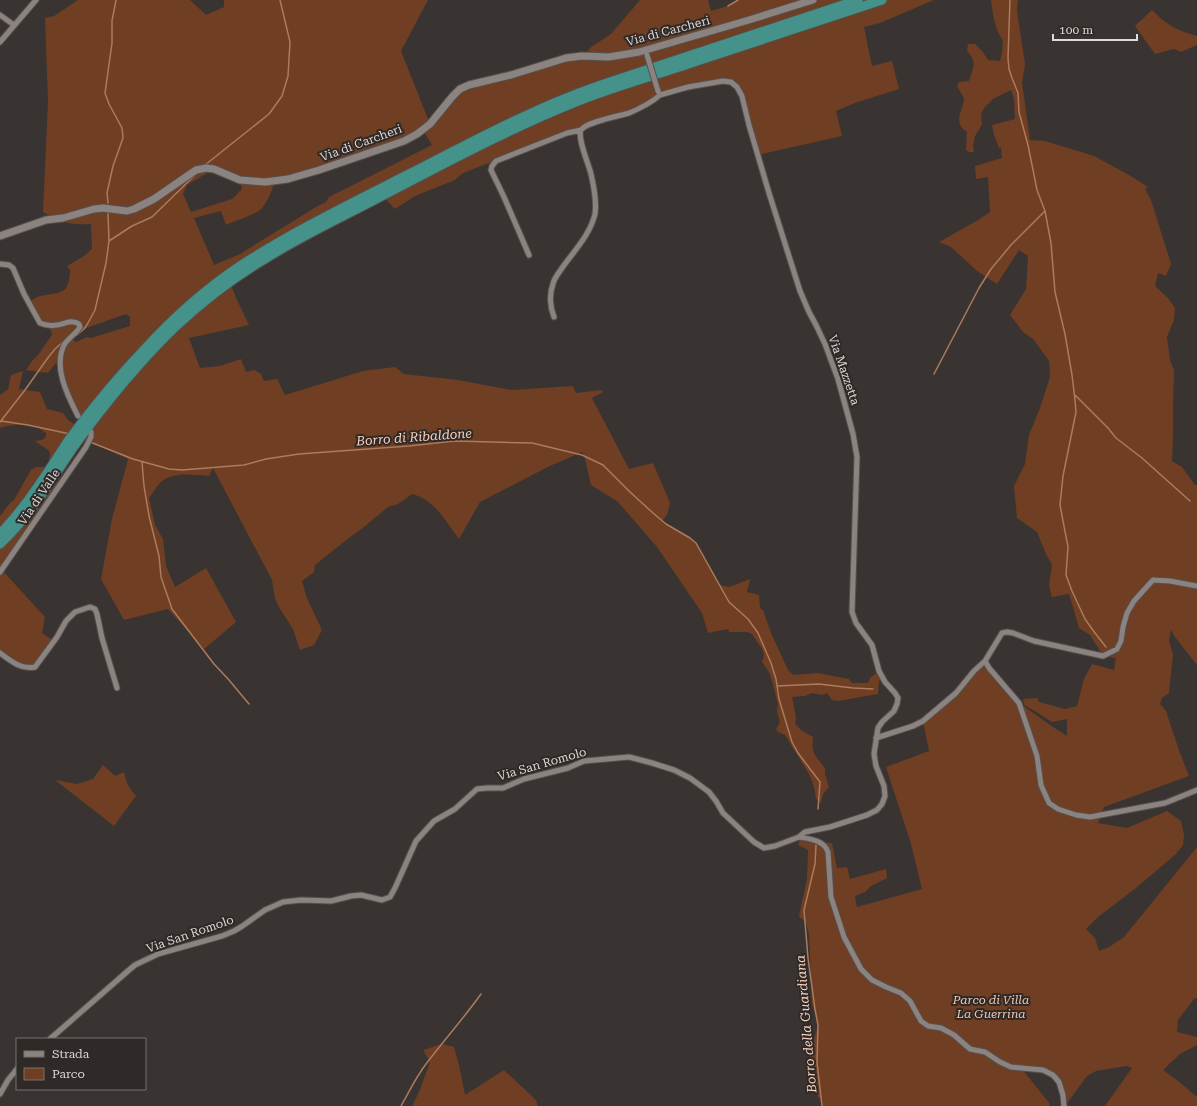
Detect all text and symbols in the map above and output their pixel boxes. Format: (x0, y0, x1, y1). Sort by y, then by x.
street label: Via di Carcheri (625, 13, 712, 49)
scale bar (1053, 16, 1137, 42)
text: 100 m (1059, 23, 1093, 37)
street label: Via di Carcheri (318, 122, 404, 164)
street label: Via Mazzetta (825, 333, 863, 407)
water label: Borro di Ribaldone (355, 425, 473, 449)
street label: Via di Valle (15, 466, 63, 528)
street label: Via San Romolo (496, 745, 588, 783)
street label: Via San Romolo (144, 912, 236, 956)
water label: Borro della Guardiana (792, 954, 820, 1095)
park label: Parco di Villa La Guerrina (952, 993, 1029, 1021)
legend (16, 1038, 146, 1090)
text: Strada (52, 1047, 90, 1061)
text: Parco (52, 1067, 85, 1081)

